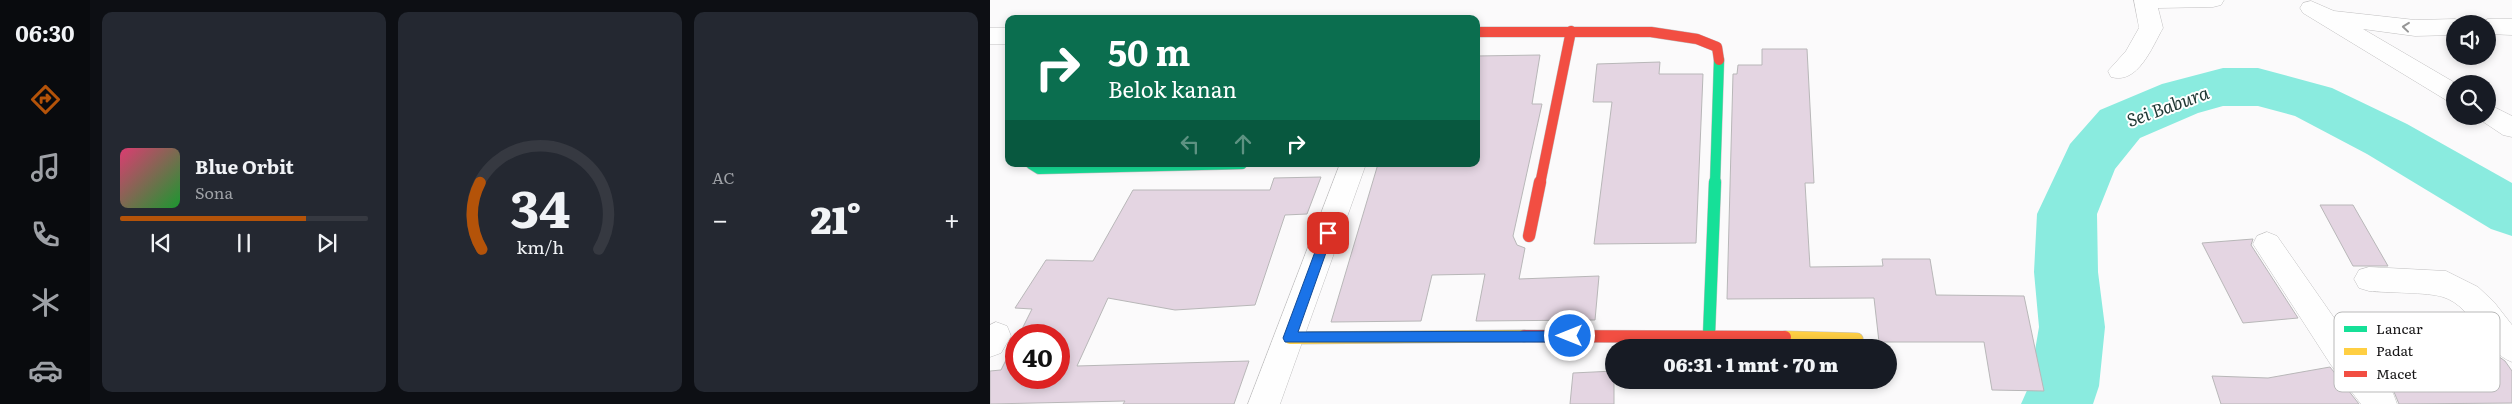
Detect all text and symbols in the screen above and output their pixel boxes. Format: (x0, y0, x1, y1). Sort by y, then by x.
map controls (2446, 15, 2496, 125)
button: sound (2446, 15, 2496, 65)
text: 06:30 (15, 16, 75, 49)
one-way arrow (2402, 22, 2410, 33)
text: 50 m (1108, 25, 1191, 77)
icon: right (1025, 35, 1090, 100)
text: Belok kanan (1108, 72, 1237, 105)
button: search (2446, 75, 2496, 125)
water label: Sei Babura (2123, 78, 2213, 133)
icon: directions (28, 82, 63, 117)
icon: left (1176, 130, 1204, 158)
icon: ahead (1229, 130, 1257, 158)
icon: right (1282, 130, 1310, 158)
icon: music (28, 150, 63, 185)
text: Blue Orbit (195, 152, 294, 180)
text: AC (712, 165, 735, 189)
text: 34 (510, 167, 570, 244)
text: Sona (195, 180, 233, 204)
text: 21° (811, 189, 861, 246)
text: − (712, 197, 728, 239)
text: + (944, 197, 960, 239)
pin (1307, 212, 1349, 254)
icon: phone (28, 217, 63, 252)
icon: arrive (1314, 219, 1342, 247)
icon: previous (147, 229, 175, 257)
icon: pause (230, 229, 258, 257)
icon: next (313, 229, 341, 257)
text: km/h (516, 233, 564, 260)
icon: climate (28, 285, 63, 320)
position arrow (1543, 309, 1595, 361)
legend (2334, 312, 2500, 392)
text: Lancar (2376, 318, 2423, 338)
speed limit sign: 40 (1005, 324, 1070, 389)
text: Padat (2376, 340, 2414, 360)
text: 06:31 · 1 mnt · 70 m (1664, 350, 1838, 378)
icon: car (28, 353, 63, 388)
text: Macet (2376, 363, 2417, 383)

